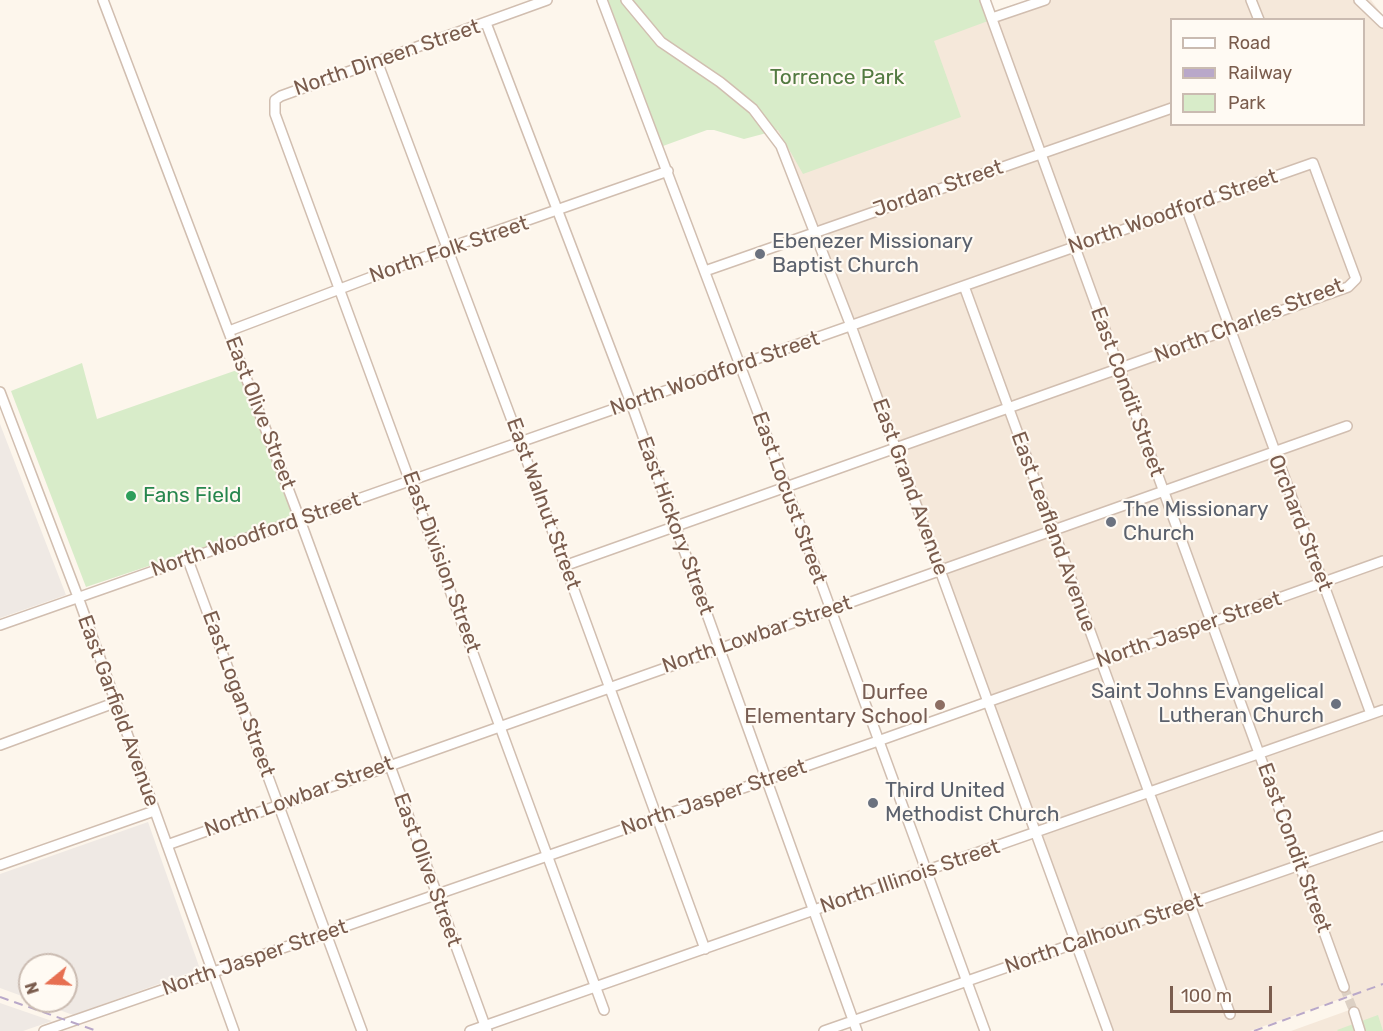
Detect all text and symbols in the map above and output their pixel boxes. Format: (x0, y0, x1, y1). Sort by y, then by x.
street label: North Dineen Street (291, 14, 483, 102)
legend (1170, 18, 1365, 126)
text: Road (1228, 32, 1271, 54)
text: Railway (1228, 62, 1292, 84)
park label: Torrence Park (770, 65, 904, 91)
text: Park (1228, 92, 1265, 114)
street label: Jordan Street (870, 155, 1006, 223)
street label: North Woodford Street (1065, 164, 1281, 260)
street label: North Folk Street (366, 211, 532, 289)
place label: Ebenezer Missionary Baptist Church (772, 229, 973, 279)
marker: Ebenezer Missionary Baptist Church (753, 247, 767, 261)
street label: North Charles Street (1151, 273, 1347, 369)
street label: East Condit Street (1085, 304, 1169, 480)
street label: North Woodford Street (607, 326, 823, 422)
street label: East Olive Street (219, 333, 301, 493)
street label: East Grand Avenue (866, 395, 954, 579)
street label: East Locust Street (746, 409, 832, 587)
street label: East Walnut Street (500, 415, 586, 593)
street label: East Leafland Avenue (1005, 428, 1101, 636)
street label: East Hickory Street (631, 433, 719, 619)
street label: Orchard Street (1262, 451, 1338, 595)
street label: East Division Street (396, 468, 486, 656)
place label: Fans Field (143, 483, 242, 509)
street label: North Woodford Street (148, 487, 364, 583)
marker: Fans Field (124, 489, 138, 503)
place label: The Missionary Church (1123, 497, 1269, 547)
marker: The Missionary Church (1104, 515, 1118, 529)
street label: North Jasper Street (1093, 586, 1285, 674)
street label: North Lowbar Street (659, 591, 855, 679)
street label: East Logan Street (196, 608, 280, 780)
street label: East Garfield Avenue (72, 612, 164, 810)
place label: Saint Johns Evangelical Lutheran Church (1091, 679, 1324, 729)
place label: Durfee Elementary School (744, 680, 928, 730)
marker: Saint Johns Evangelical Lutheran Church (1329, 697, 1343, 711)
marker: Durfee Elementary School (933, 698, 947, 712)
street label: North Lowbar Street (201, 751, 397, 843)
street label: North Jasper Street (618, 754, 810, 842)
street label: East Condit Street (1252, 760, 1336, 936)
place label: Third United Methodist Church (885, 778, 1060, 828)
street label: East Olive Street (388, 790, 466, 950)
marker: Third United Methodist Church (866, 796, 880, 810)
street label: North Illinois Street (817, 834, 1003, 920)
street label: North Calhoun Street (1002, 888, 1206, 980)
street label: North Jasper Street (159, 914, 351, 1002)
north arrow (18, 953, 78, 1013)
scale bar (1173, 974, 1275, 1012)
text: N (21, 980, 43, 997)
text: 100 m (1181, 985, 1232, 1007)

